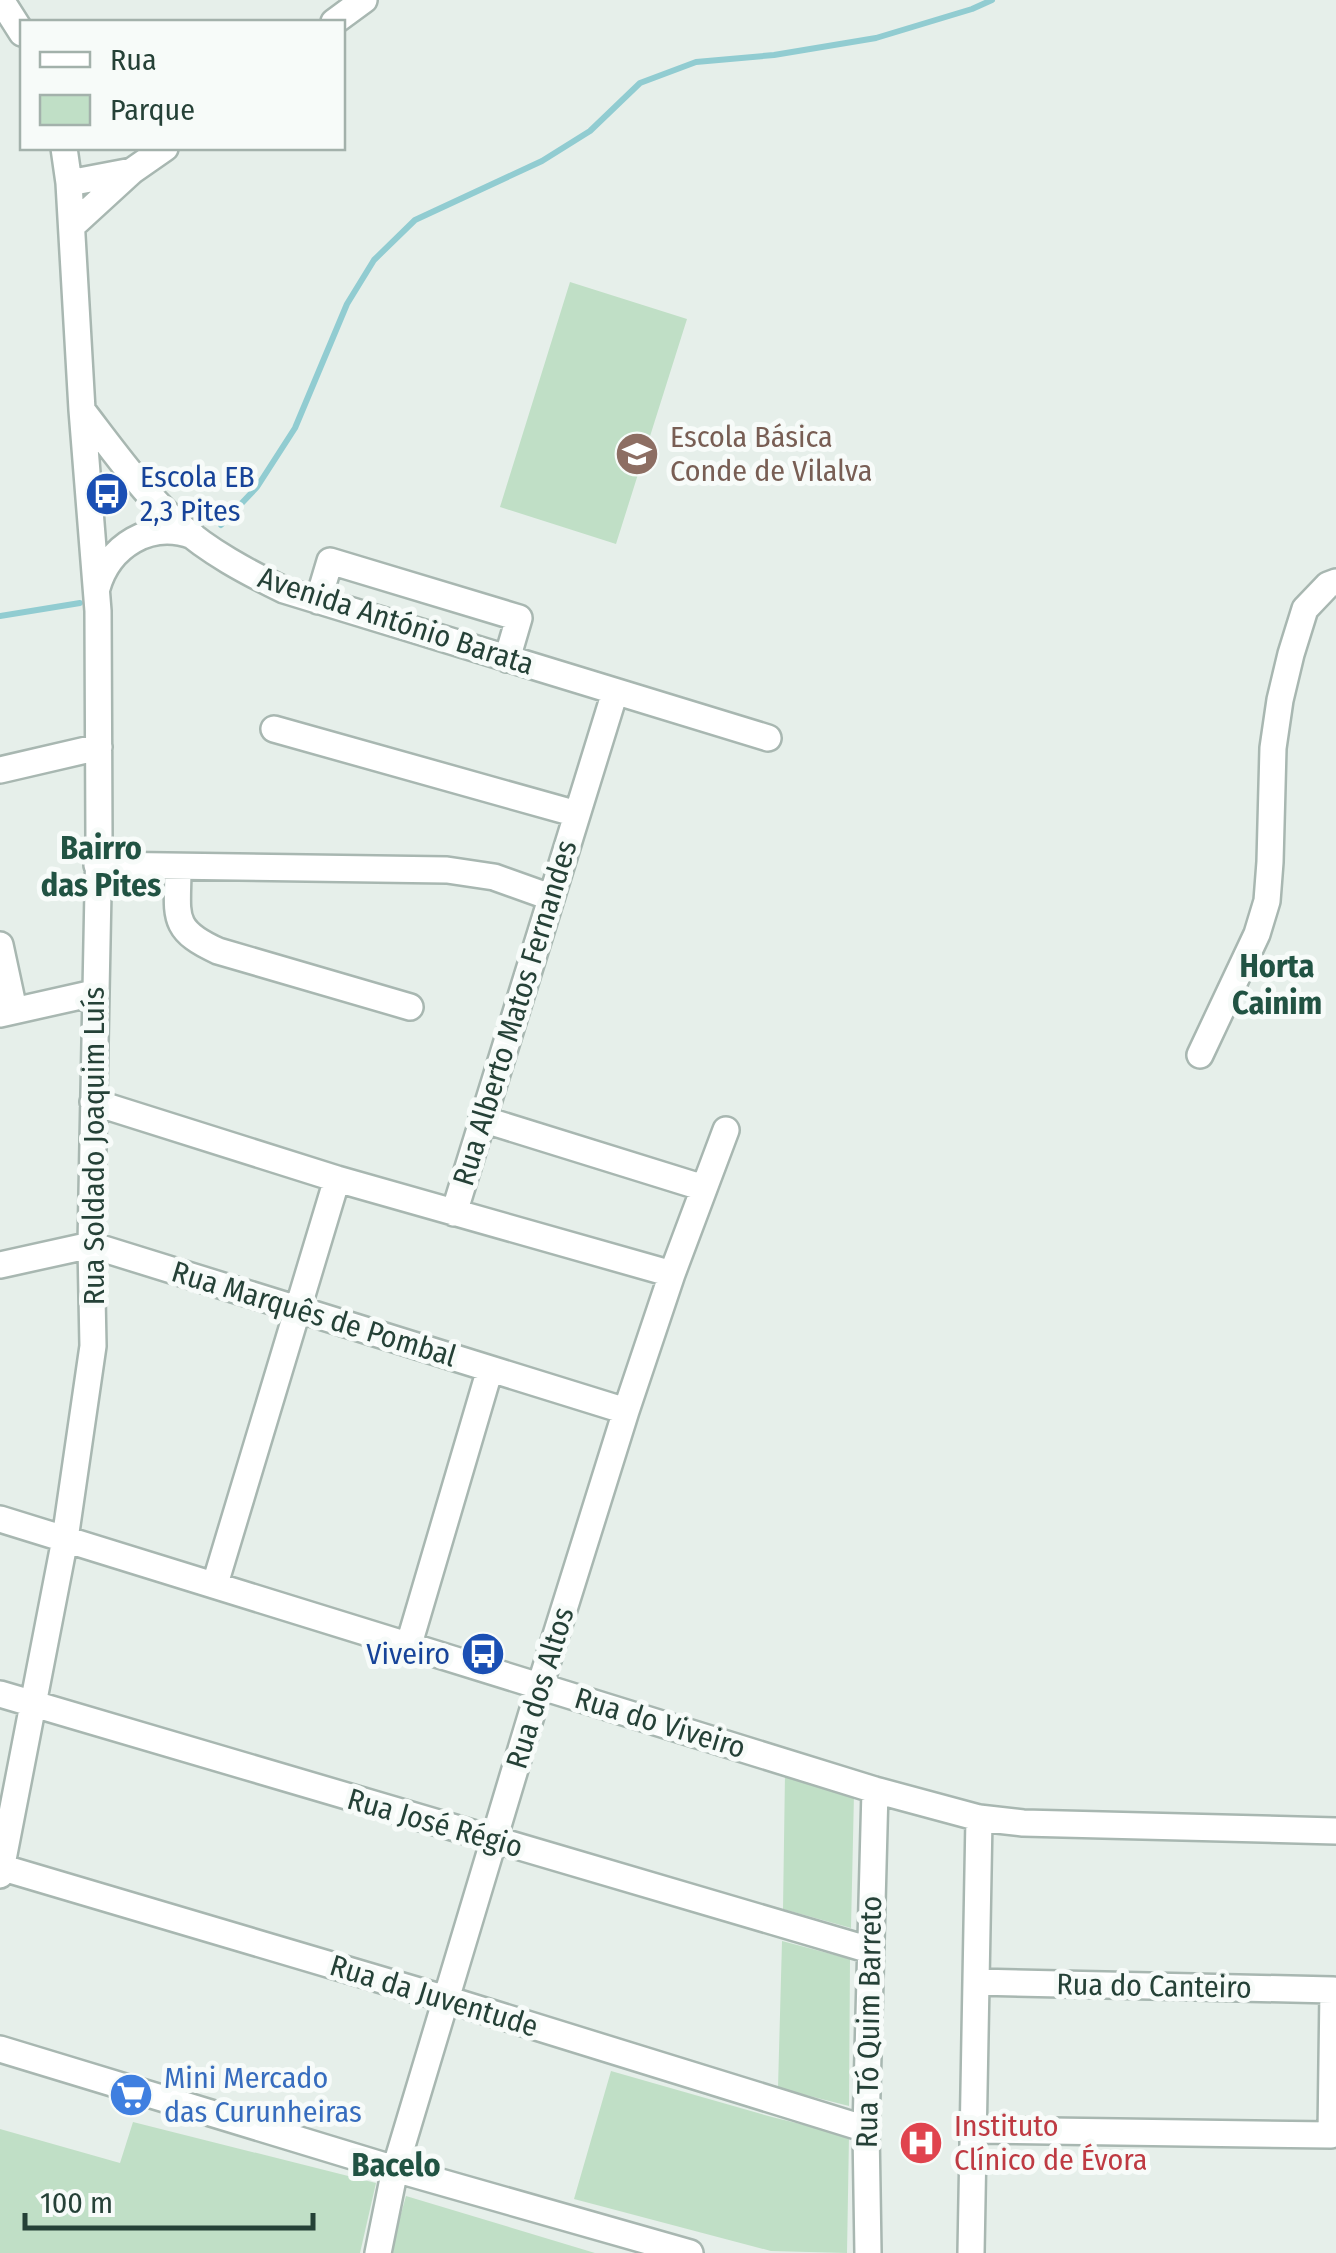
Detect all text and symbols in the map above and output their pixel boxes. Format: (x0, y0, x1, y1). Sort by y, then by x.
legend (20, 20, 345, 150)
text: Rua (110, 42, 157, 78)
text: Parque (110, 92, 195, 128)
place label: Escola Básica Conde de Vilalva (670, 419, 872, 489)
school or university icon: Escola Básica Conde de Vilalva (614, 431, 660, 477)
place label: Escola EB 2,3 Pites (140, 459, 255, 529)
bus stop icon: Escola EB 2,3 Pites (84, 471, 130, 517)
street label: Avenida António Barata (254, 559, 538, 683)
district label: Bairro das Pites (41, 829, 161, 904)
street label: Rua Alberto Matos Fernandes (445, 836, 585, 1190)
district label: Horta Cainim (1232, 947, 1322, 1022)
street label: Rua Soldado Joaquim Luís (76, 987, 112, 1305)
street label: Rua Marquês de Pombal (167, 1254, 461, 1374)
street label: Rua dos Altos (498, 1603, 582, 1773)
bus stop icon: Viveiro (460, 1631, 506, 1677)
place label: Viveiro (366, 1636, 450, 1672)
street label: Rua do Viveiro (570, 1680, 750, 1766)
street label: Rua José Régio (343, 1781, 527, 1865)
street label: Rua Tó Quim Barreto (849, 1896, 889, 2148)
street label: Rua da Juventude (326, 1947, 542, 2045)
street label: Rua do Canteiro (1056, 1966, 1252, 2006)
place label: Mini Mercado das Curunheiras (164, 2060, 362, 2130)
supermarket icon: Mini Mercado das Curunheiras (108, 2072, 154, 2118)
place label: Instituto Clínico de Évora (954, 2108, 1148, 2178)
hospital icon: Instituto Clínico de Évora (898, 2120, 944, 2166)
district label: Bacelo (352, 2146, 441, 2184)
scale bar (25, 2168, 312, 2230)
text: 100 m (40, 2185, 113, 2221)

